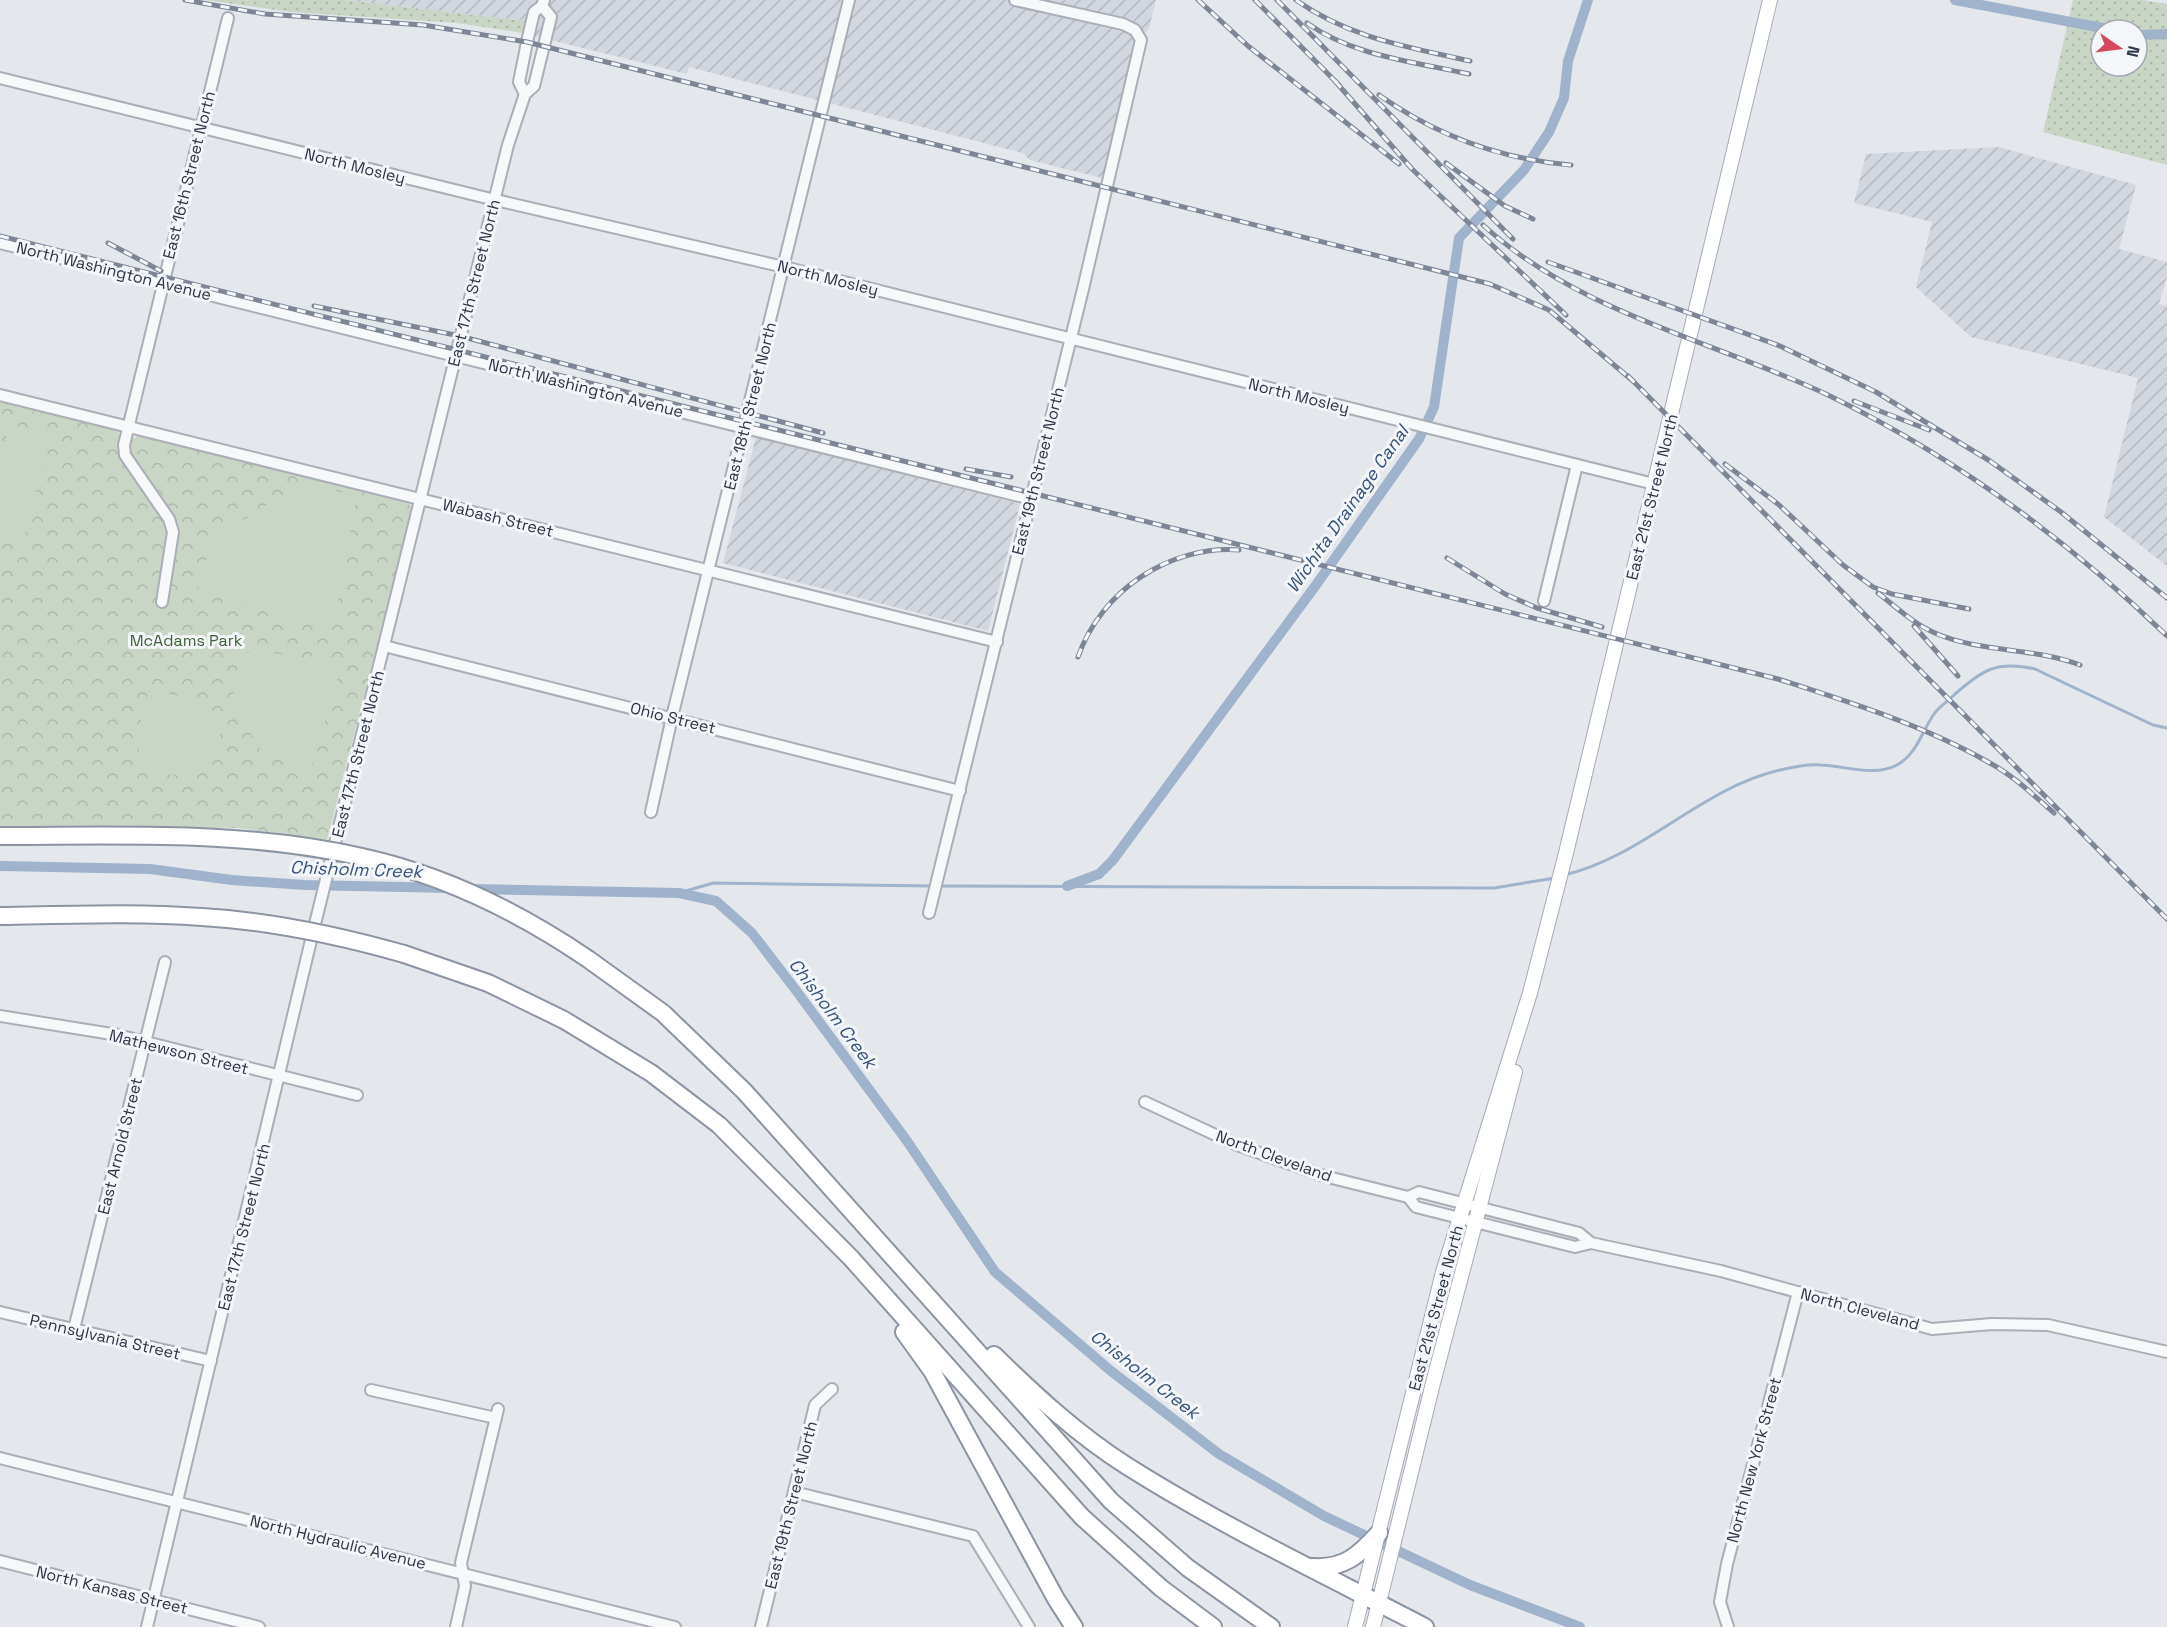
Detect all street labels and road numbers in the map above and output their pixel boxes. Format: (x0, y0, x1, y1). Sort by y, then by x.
street label: East 16th Street North (158, 89, 220, 261)
street label: North Mosley (302, 143, 408, 189)
street label: East 17th Street North (443, 197, 505, 369)
street label: North Washington Avenue (14, 237, 214, 305)
street label: North Mosley (775, 255, 881, 301)
street label: East 18th Street North (719, 320, 781, 492)
street label: North Washington Avenue (486, 354, 686, 422)
street label: North Mosley (1246, 373, 1352, 419)
street label: East 19th Street North (1007, 385, 1069, 557)
street label: East 21st Street North (1621, 412, 1683, 582)
street label: Wabash Street (440, 494, 556, 542)
street label: East 17th Street North (327, 668, 389, 840)
street label: Ohio Street (628, 697, 718, 739)
street label: Mathewson Street (107, 1025, 251, 1079)
street label: East Arnold Street (93, 1075, 147, 1217)
street label: North Cleveland (1213, 1125, 1335, 1187)
street label: East 17th Street North (213, 1141, 275, 1313)
street label: East 21st Street North (1404, 1223, 1468, 1393)
street label: North Cleveland (1798, 1283, 1922, 1335)
street label: Pennsylvania Street (28, 1309, 182, 1365)
street label: North New York Street (1722, 1375, 1786, 1545)
street label: East 19th Street North (760, 1419, 822, 1591)
street label: North Hydraulic Avenue (248, 1510, 428, 1574)
street label: North Kansas Street (34, 1561, 190, 1619)

